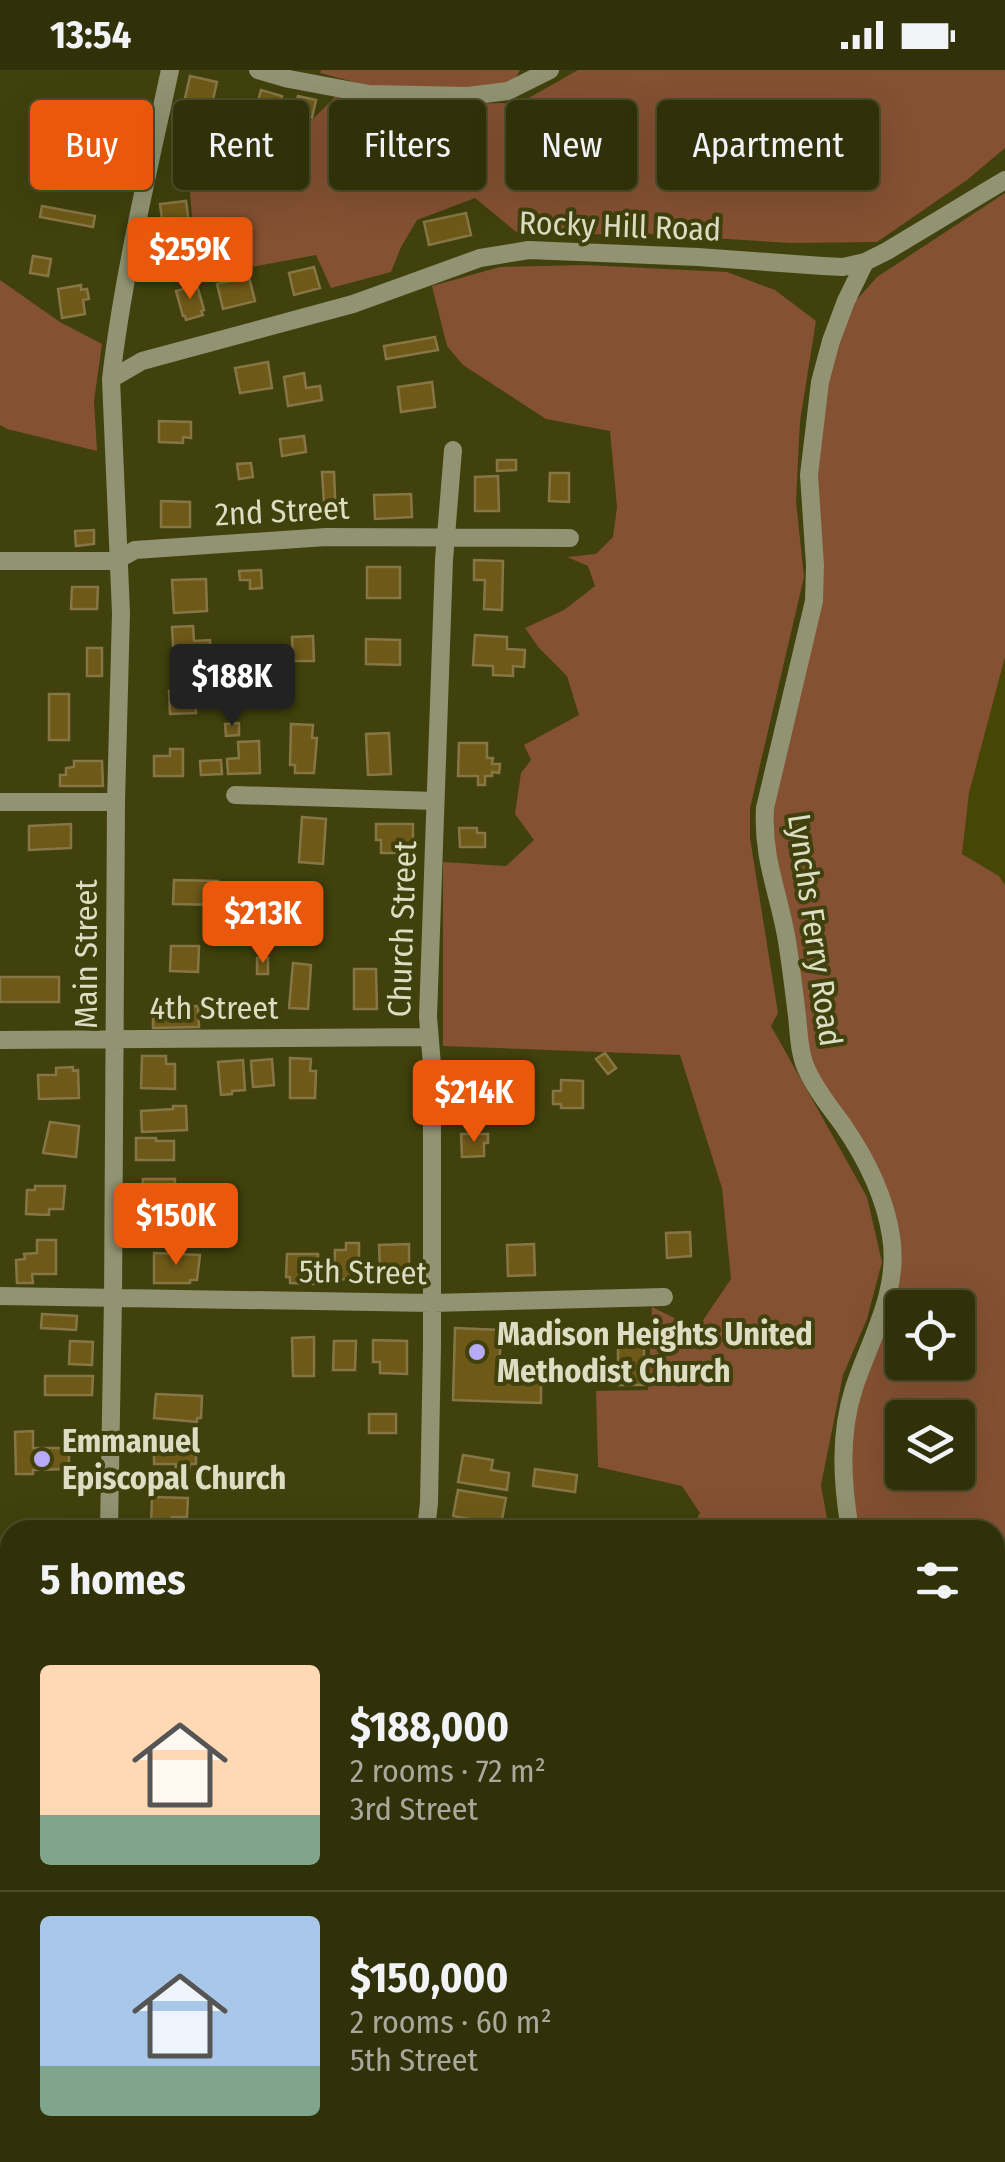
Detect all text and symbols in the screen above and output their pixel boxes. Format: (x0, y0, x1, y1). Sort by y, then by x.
text: 13:54 (50, 12, 131, 58)
chip: Buy (30, 100, 153, 190)
chip: Rent (173, 100, 309, 190)
chip: Filters (329, 100, 486, 190)
chip: New (506, 100, 637, 190)
chip: Apartment (657, 100, 879, 190)
street label: Rocky Hill Road (518, 203, 722, 249)
pin: $259K (120, 217, 260, 302)
text: $259K (150, 230, 230, 268)
street label: 2nd Street (214, 488, 351, 533)
pin: $188K (162, 644, 302, 729)
text: $188K (192, 657, 272, 695)
street label: Lynchs Ferry Road (780, 811, 850, 1049)
street label: Church Street (380, 840, 424, 1018)
street label: Main Street (67, 879, 105, 1029)
pin: $213K (193, 881, 333, 966)
text: $213K (224, 894, 302, 932)
street label: 4th Street (149, 989, 279, 1027)
pin: $214K (404, 1060, 544, 1145)
text: $214K (435, 1073, 513, 1111)
pin: $150K (106, 1183, 246, 1268)
text: $150K (136, 1196, 216, 1234)
street label: 5th Street (299, 1252, 428, 1292)
map controls (885, 1290, 975, 1490)
button: locate (885, 1290, 975, 1380)
place label: Madison Heights United Methodist Church (497, 1315, 813, 1390)
marker: Madison Heights United Methodist Church (466, 1341, 488, 1363)
button: layers (885, 1400, 975, 1490)
place label: Emmanuel Episcopal Church (62, 1422, 286, 1497)
marker: Emmanuel Episcopal Church (31, 1448, 53, 1470)
icon: filters (910, 1553, 965, 1608)
text: 5 homes (40, 1555, 186, 1605)
text: $188,000 (350, 1702, 509, 1752)
icon: home (120, 1705, 240, 1825)
text: 2 rooms · 72 m² (350, 1752, 546, 1790)
text: 3rd Street (350, 1790, 478, 1828)
text: $150,000 (350, 1953, 508, 2003)
icon: home (120, 1956, 240, 2076)
text: 2 rooms · 60 m² (350, 2003, 552, 2041)
text: 5th Street (350, 2041, 478, 2079)

